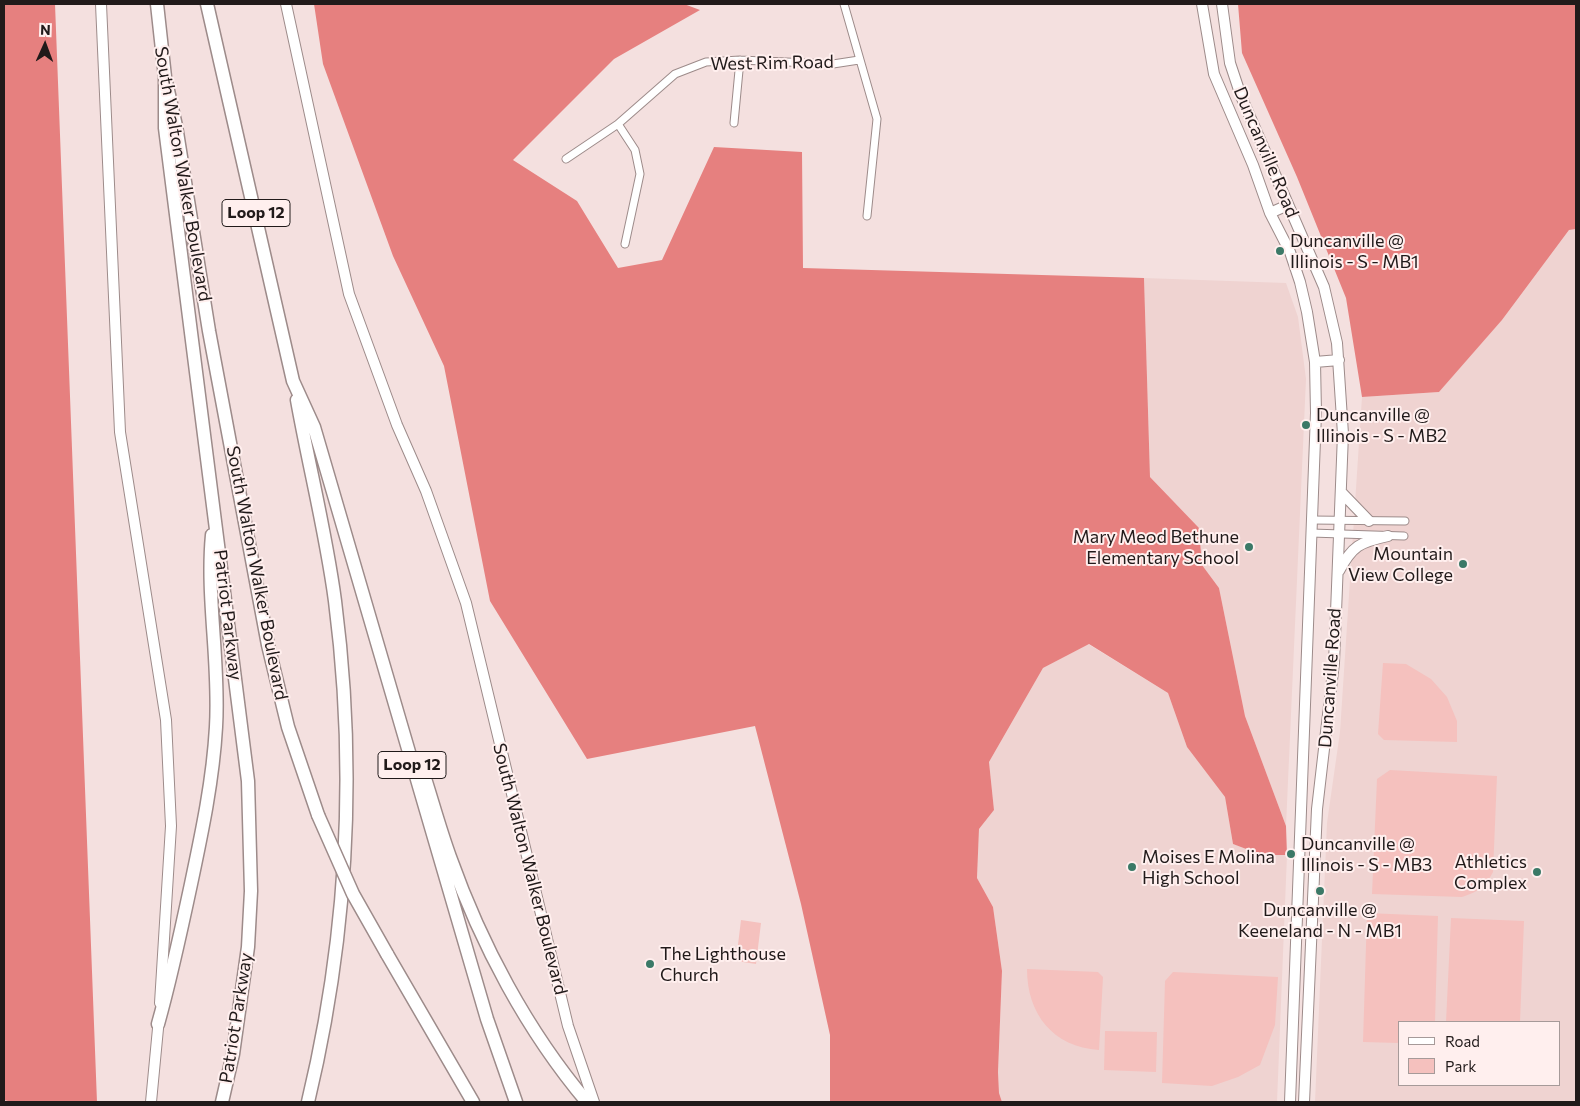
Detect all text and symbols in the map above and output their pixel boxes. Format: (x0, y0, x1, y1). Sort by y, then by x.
north arrow (20, 20, 70, 70)
text: N (40, 21, 51, 38)
street label: South Walton Walker Boulevard (150, 45, 216, 303)
street label: West Rim Road (710, 51, 834, 75)
street label: Duncanville Road (1229, 83, 1303, 221)
road number: Loop 12 (222, 200, 290, 227)
place label: Duncanville @ Illinois - S - MB1 (1290, 230, 1419, 272)
marker: Duncanville @ Illinois - S - MB1 (1274, 245, 1286, 257)
place label: Duncanville @ Illinois - S - MB2 (1316, 404, 1447, 446)
marker: Duncanville @ Illinois - S - MB2 (1300, 419, 1312, 431)
street label: South Walton Walker Boulevard (222, 444, 292, 702)
place label: Mary Meod Bethune Elementary School (1073, 526, 1239, 568)
marker: Mary Meod Bethune Elementary School (1243, 541, 1255, 553)
place label: Mountain View College (1348, 543, 1453, 586)
street label: Patriot Parkway (209, 548, 247, 682)
marker: Mountain View College (1457, 558, 1469, 570)
street label: Duncanville Road (1314, 607, 1346, 749)
street label: South Walton Walker Boulevard (488, 741, 572, 997)
road number: Loop 12 (378, 752, 446, 778)
place label: Duncanville @ Illinois - S - MB3 (1301, 833, 1432, 876)
place label: Moises E Molina High School (1142, 846, 1275, 889)
marker: Duncanville @ Illinois - S - MB3 (1285, 848, 1297, 860)
place label: Athletics Complex (1454, 851, 1527, 894)
marker: Moises E Molina High School (1126, 861, 1138, 873)
marker: Athletics Complex (1531, 866, 1543, 878)
marker: Duncanville @ Keeneland - N - MB1 (1314, 885, 1326, 897)
place label: Duncanville @ Keeneland - N - MB1 (1238, 899, 1402, 942)
place label: The Lighthouse Church (660, 943, 786, 986)
street label: Patriot Parkway (215, 951, 257, 1085)
marker: The Lighthouse Church (644, 958, 656, 970)
legend (1398, 1021, 1560, 1086)
text: Road (1445, 1032, 1480, 1050)
text: Park (1445, 1057, 1476, 1075)

